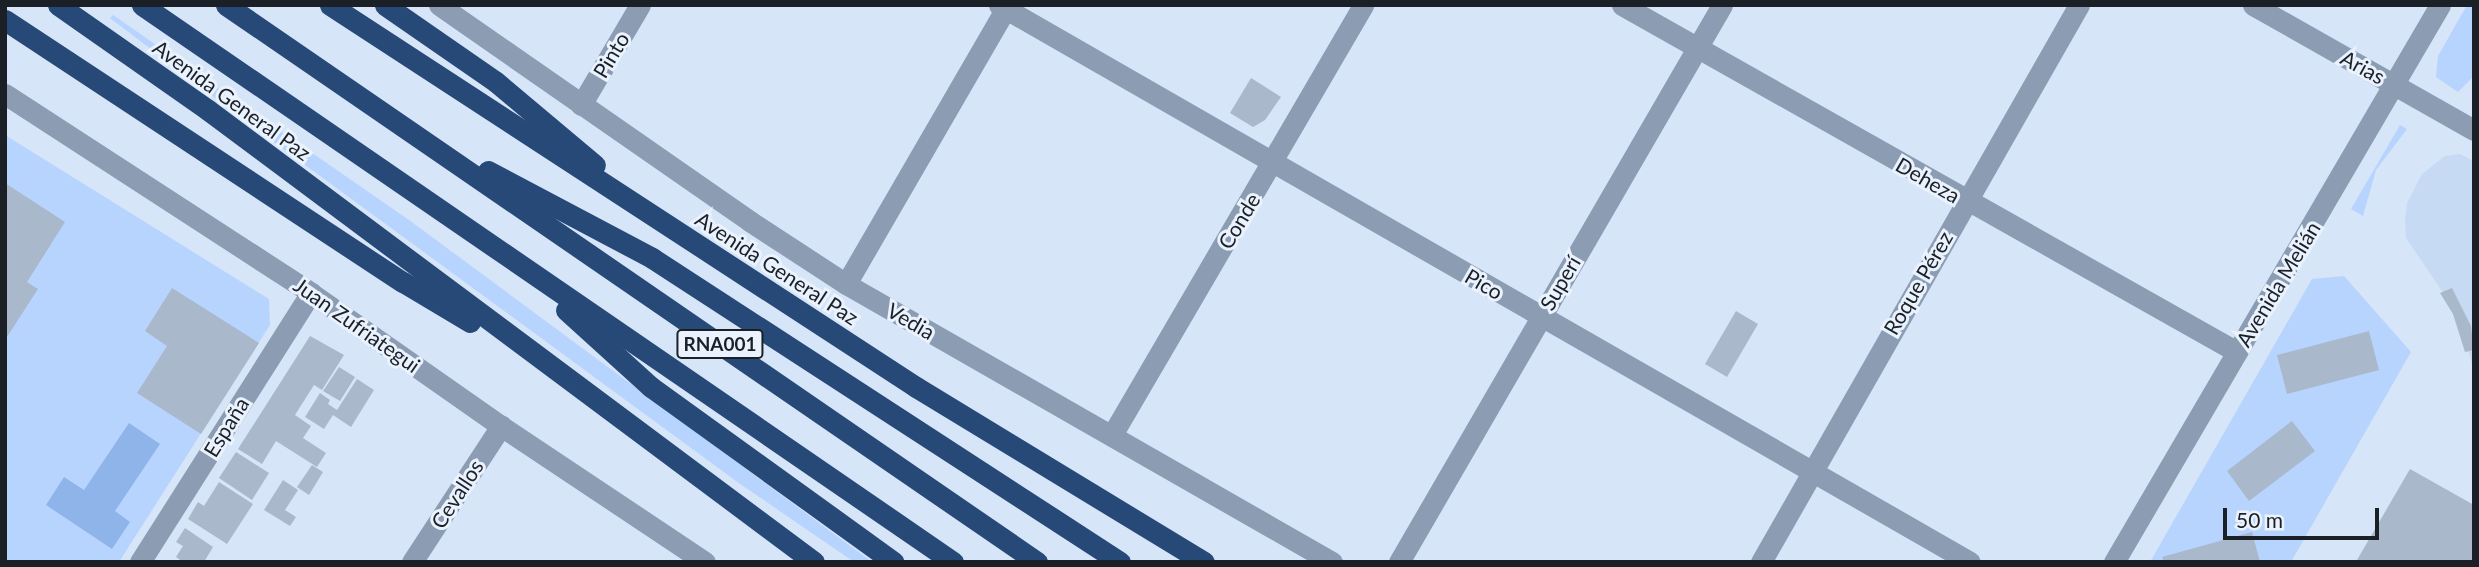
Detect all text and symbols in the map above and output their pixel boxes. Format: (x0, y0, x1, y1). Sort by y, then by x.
street label: Pinto (588, 28, 634, 82)
street label: Avenida General Paz (148, 34, 316, 166)
street label: Arias (2337, 45, 2389, 89)
street label: Deheza (1892, 152, 1964, 208)
street label: Conde (1213, 189, 1265, 253)
street label: Avenida General Paz (691, 206, 863, 330)
street label: Avenida Melián (2231, 217, 2325, 351)
street label: Roque Pérez (1878, 227, 1958, 339)
street label: Superí (1534, 251, 1586, 315)
street label: Pico (1461, 263, 1507, 305)
street label: Juan Zufriategui (289, 272, 425, 378)
street label: Vedia (883, 297, 939, 345)
road number: RNA001 (676, 328, 764, 360)
street label: España (198, 393, 254, 461)
street label: Cevallos (426, 455, 488, 533)
scale bar (2227, 494, 2383, 538)
text: 50 m (2236, 507, 2283, 532)

